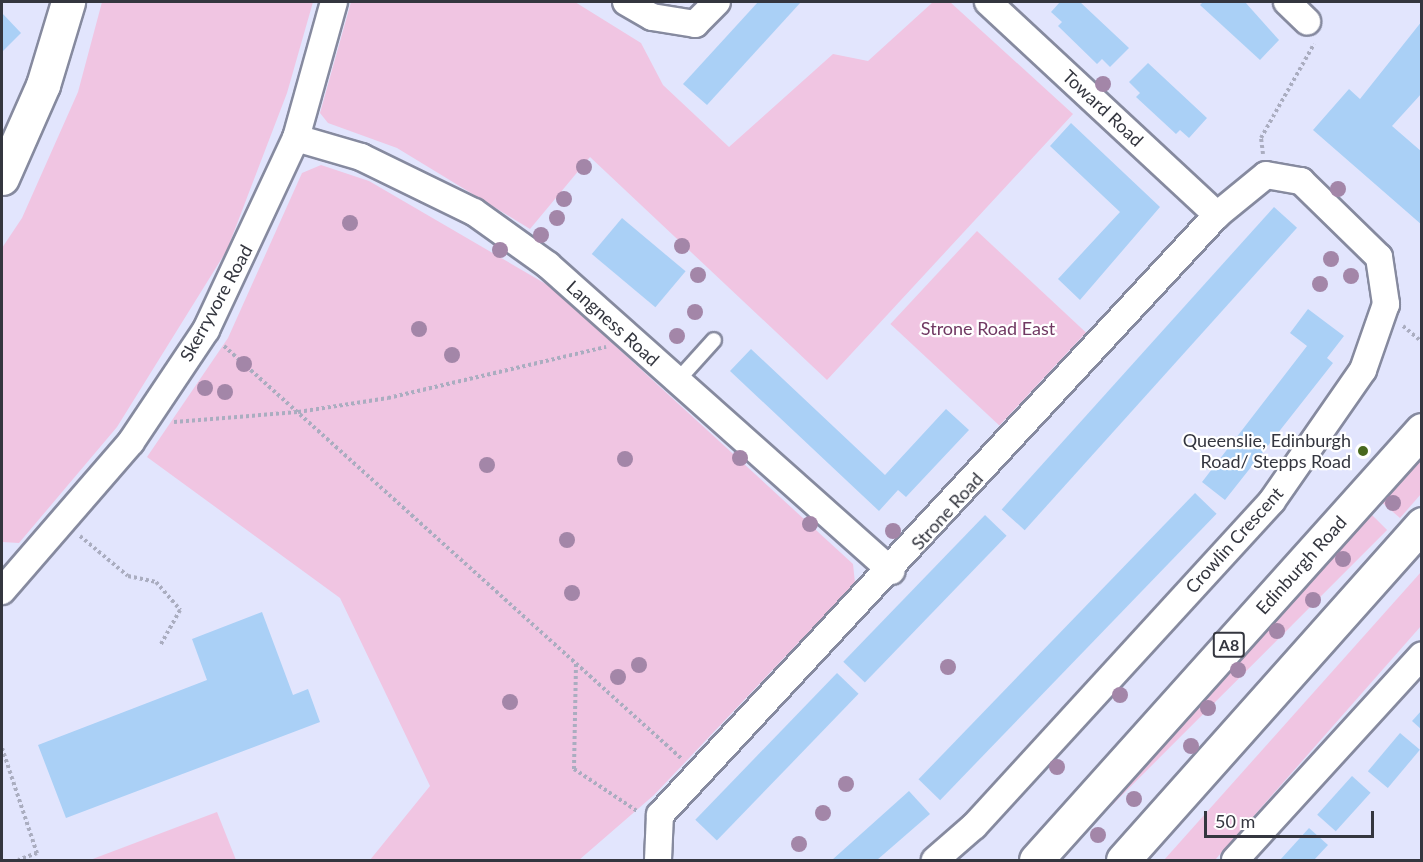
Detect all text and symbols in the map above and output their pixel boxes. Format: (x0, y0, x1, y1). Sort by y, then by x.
street label: Toward Road (1058, 65, 1148, 151)
street label: Skerryvore Road (175, 241, 257, 365)
street label: Langness Road (562, 276, 664, 370)
park label: Strone Road East (921, 317, 1055, 339)
place label: Queenslie, Edinburgh Road/ Stepps Road (1183, 430, 1351, 472)
marker: Queenslie, Edinburgh Road/ Stepps Road (1356, 444, 1370, 458)
street label: Strone Road (907, 468, 987, 554)
street label: Crowlin Crescent (1181, 482, 1287, 598)
street label: Edinburgh Road (1251, 511, 1351, 619)
road number: A8 (1212, 632, 1246, 658)
scale bar (1207, 799, 1376, 837)
text: 50 m (1215, 810, 1255, 832)

